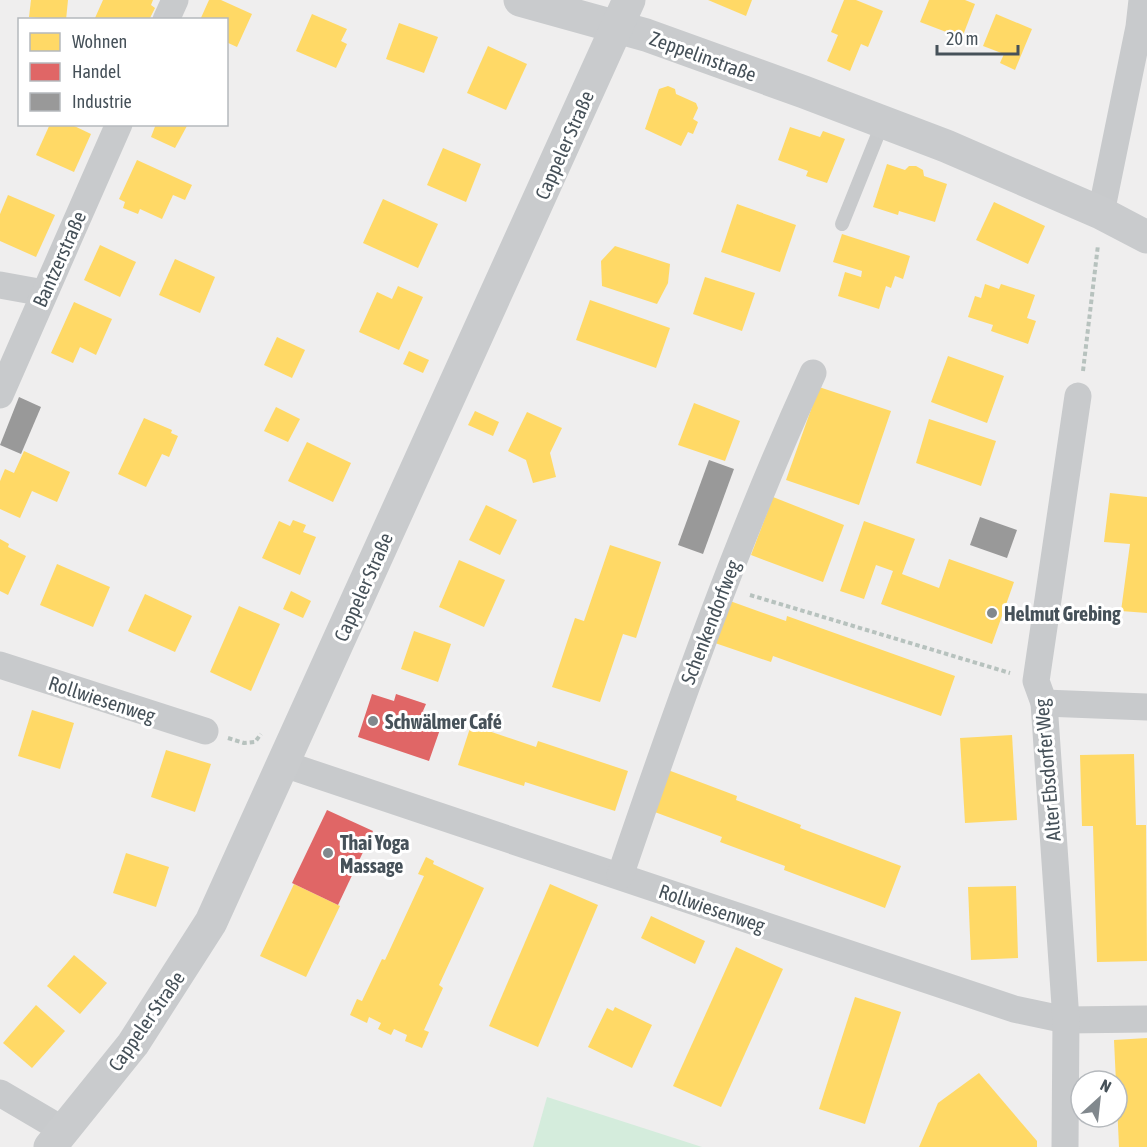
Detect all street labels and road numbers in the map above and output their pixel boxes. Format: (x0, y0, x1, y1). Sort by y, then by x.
street label: Zeppelinstraße (647, 26, 759, 86)
street label: Cappeler Straße (530, 87, 598, 203)
street label: Bantzerstraße (28, 208, 90, 310)
street label: Cappeler Straße (329, 529, 397, 645)
street label: Schenkendorfweg (676, 556, 744, 687)
street label: Rollwiesenweg (46, 671, 159, 727)
street label: Alter Ebsdorfer Weg (1029, 697, 1065, 842)
street label: Rollwiesenweg (656, 879, 768, 937)
street label: Cappeler Straße (103, 967, 189, 1075)

